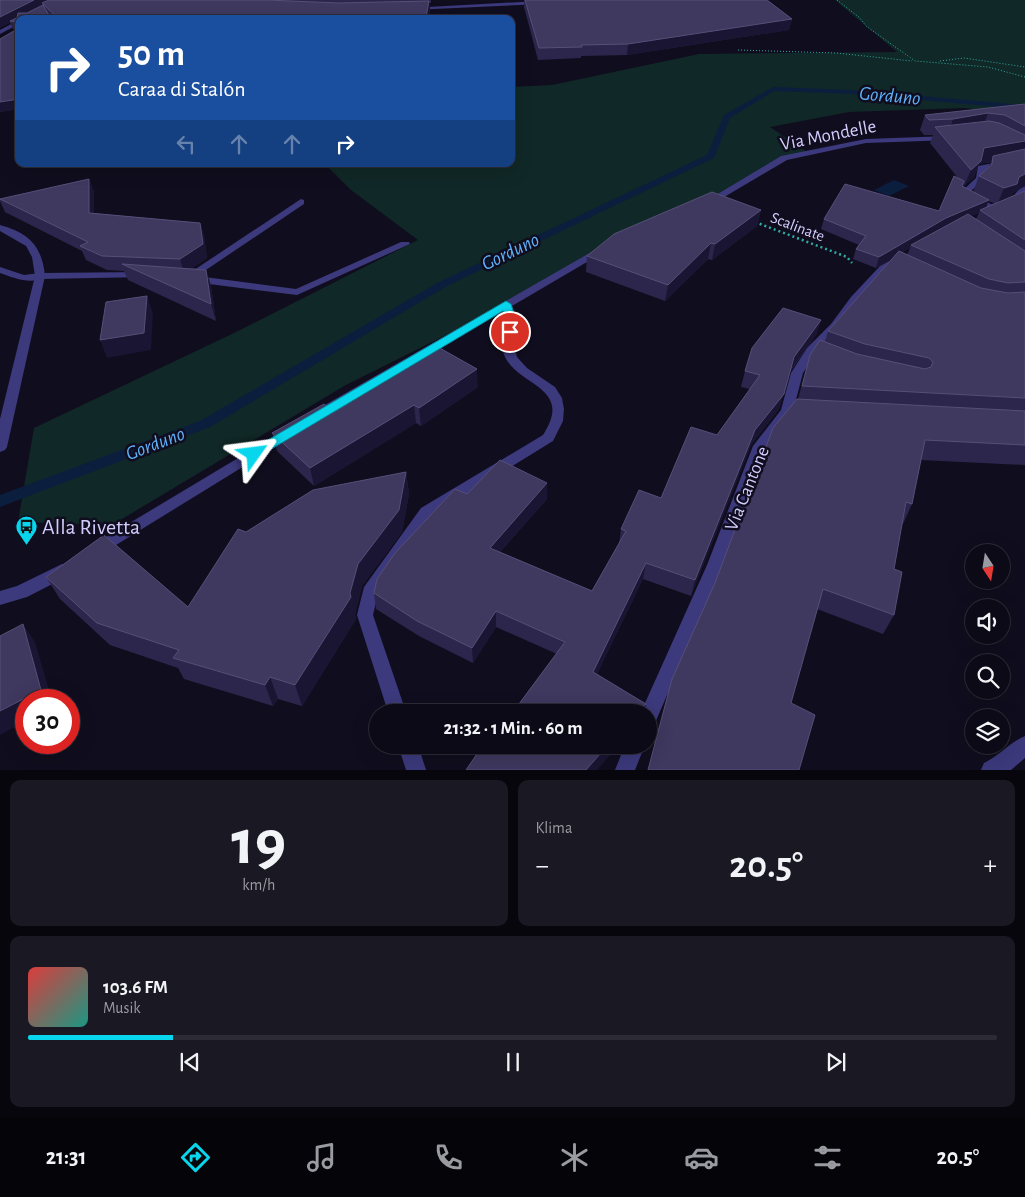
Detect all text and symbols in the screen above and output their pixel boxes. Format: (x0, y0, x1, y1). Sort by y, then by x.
icon: right (35, 35, 100, 100)
text: 50 m (118, 37, 185, 72)
text: Caraa di Stalón (118, 78, 246, 100)
water label: Gorduno (858, 83, 921, 109)
street label: Via Mondelle (779, 117, 878, 154)
icon: left (172, 130, 200, 158)
icon: ahead (225, 130, 253, 158)
icon: ahead (278, 130, 306, 158)
icon: right (331, 130, 359, 158)
street label: Scalinate (768, 209, 827, 245)
water label: Gorduno (478, 229, 543, 274)
pin (489, 311, 531, 353)
icon: arrive (496, 318, 524, 346)
water label: Gorduno (123, 424, 188, 464)
position arrow (227, 427, 279, 479)
street label: Via Cantone (722, 444, 773, 533)
bus stop icon: Alla Rivetta (14, 514, 38, 545)
place label: Alla Rivetta (42, 516, 140, 538)
north arrow (965, 544, 1010, 589)
map controls (965, 544, 1010, 754)
button: sound (965, 599, 1010, 644)
button: search (965, 654, 1010, 699)
speed limit sign: 30 (15, 689, 80, 754)
button: layers (965, 709, 1010, 754)
text: 21:32 · 1 Min. · 60 m (444, 719, 582, 738)
text: 19 (231, 811, 286, 876)
text: Klima (536, 820, 572, 836)
text: 20.5° (729, 847, 803, 885)
text: − (536, 852, 549, 880)
text: + (984, 852, 997, 880)
text: km/h (242, 877, 275, 893)
text: 103.6 FM (103, 978, 168, 997)
text: Musik (103, 1000, 141, 1016)
icon: previous (176, 1048, 204, 1076)
icon: pause (499, 1048, 527, 1076)
icon: next (822, 1048, 850, 1076)
icon: directions (178, 1140, 213, 1175)
icon: music (304, 1140, 339, 1175)
icon: phone (431, 1140, 466, 1175)
icon: climate (557, 1140, 592, 1175)
icon: car (684, 1140, 719, 1175)
icon: filters (810, 1140, 845, 1175)
text: 21:31 (46, 1146, 86, 1168)
text: 20.5° (936, 1146, 979, 1168)

